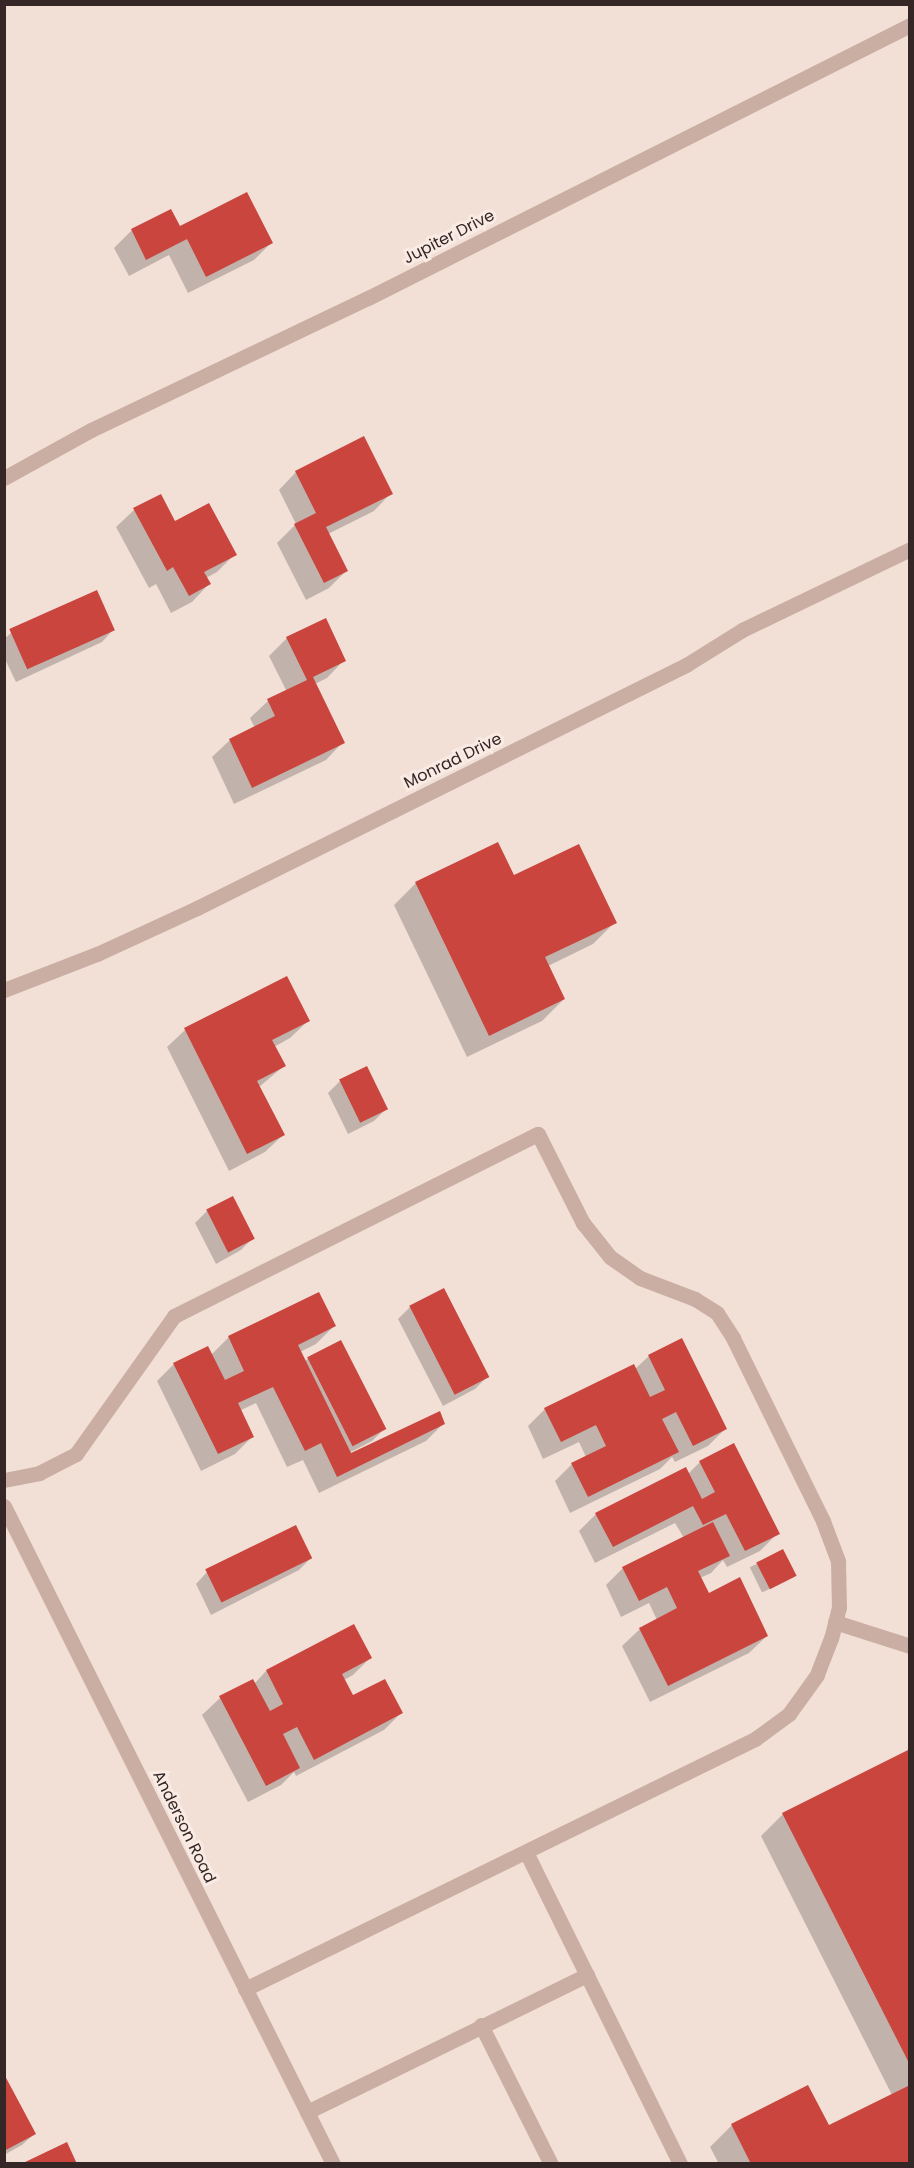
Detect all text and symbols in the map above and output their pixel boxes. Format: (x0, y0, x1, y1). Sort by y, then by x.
street label: Jupiter Drive (400, 206, 498, 268)
street label: Monrad Drive (401, 729, 505, 793)
street label: Anderson Road (149, 1768, 219, 1886)

